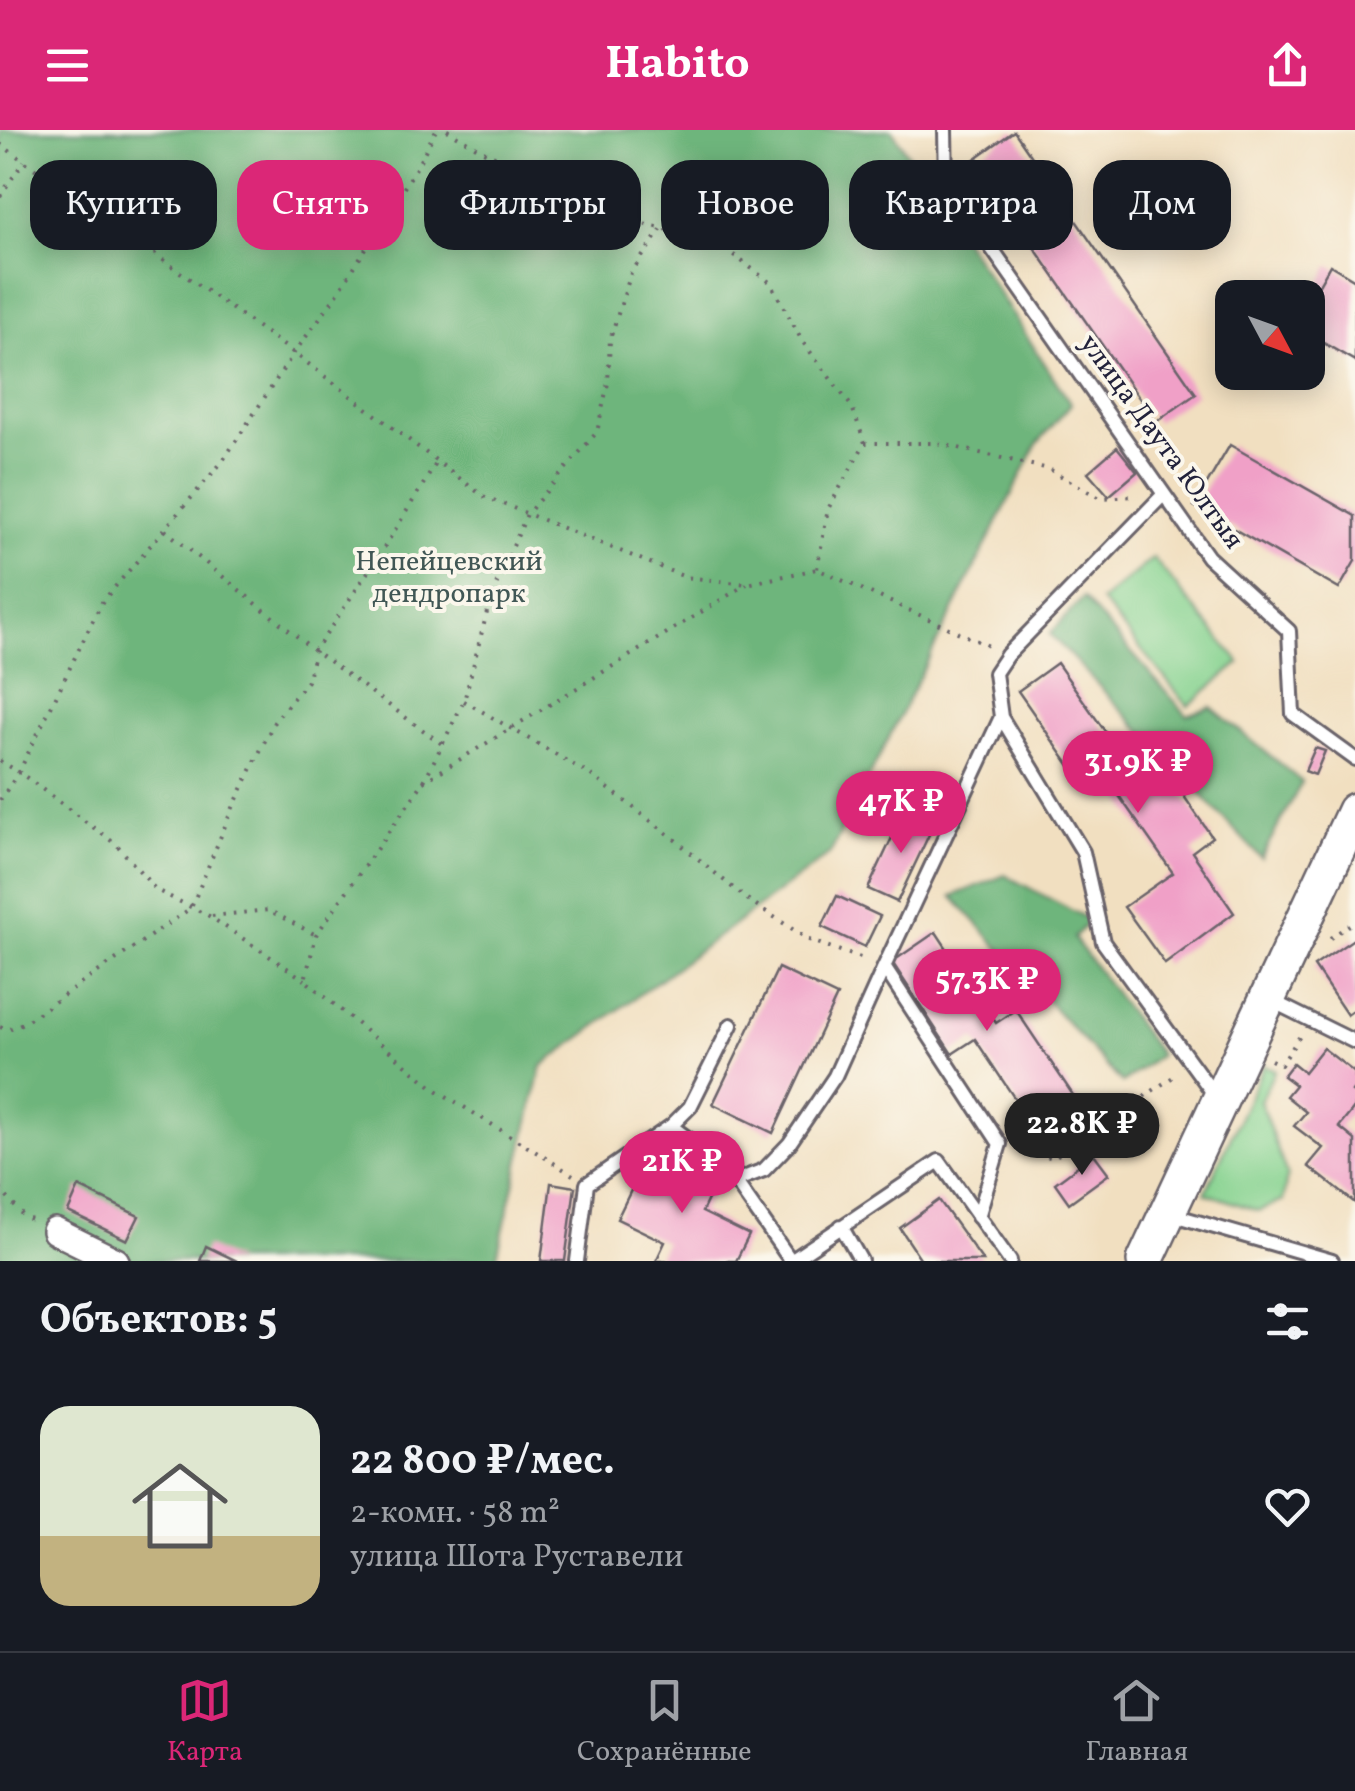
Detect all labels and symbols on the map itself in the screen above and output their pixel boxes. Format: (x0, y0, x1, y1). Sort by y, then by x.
north arrow (1215, 280, 1325, 390)
street label: улица Даута Юлтыя (1070, 327, 1252, 557)
park label: Непейцевский дендропарк (355, 543, 543, 614)
pin: 31.9K ₽ (1046, 731, 1230, 816)
pin: 47K ₽ (831, 771, 971, 856)
pin: 57.3K ₽ (895, 949, 1079, 1034)
pin: 22.8K ₽ (990, 1093, 1174, 1178)
pin: 21K ₽ (612, 1131, 752, 1216)

